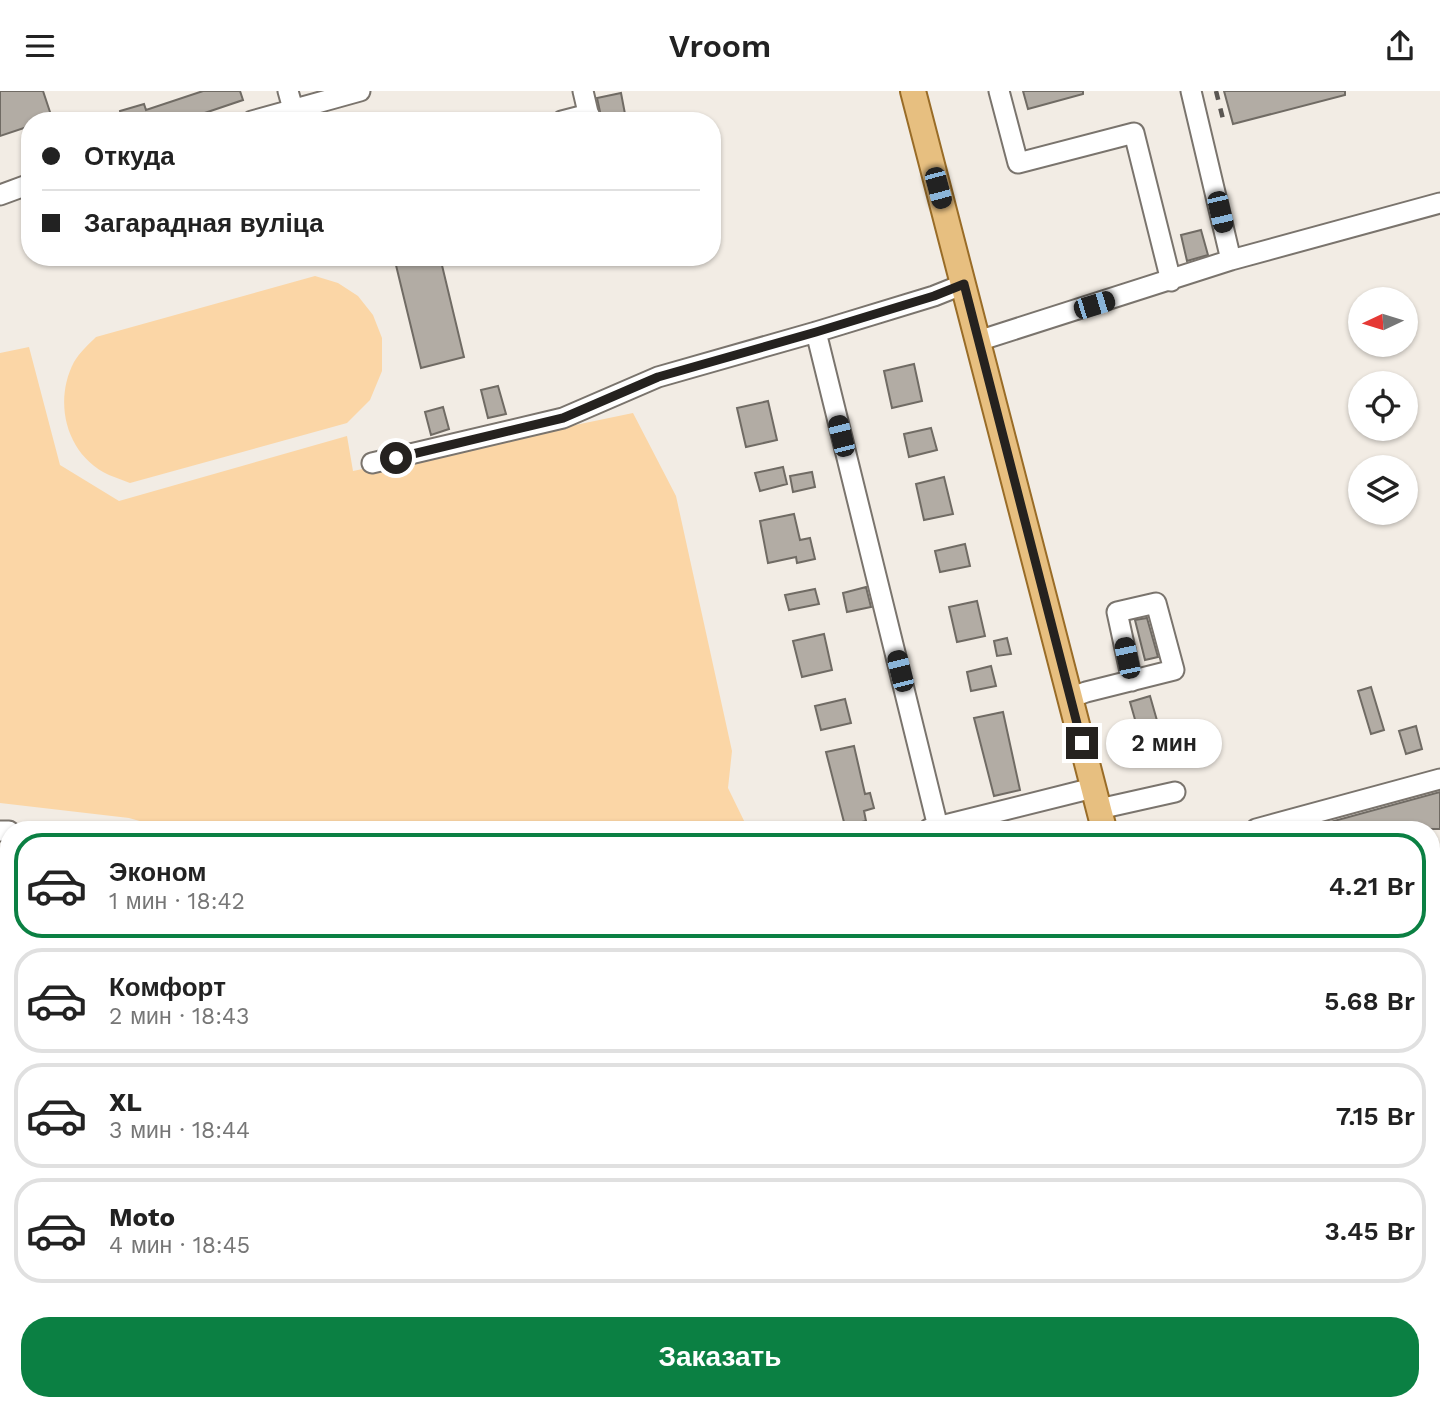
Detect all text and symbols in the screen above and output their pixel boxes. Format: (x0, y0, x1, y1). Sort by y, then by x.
icon: menu (21, 27, 59, 65)
text: Vroom (669, 27, 771, 65)
icon: share (1381, 27, 1419, 65)
text: Откуда (84, 141, 175, 171)
car (923, 165, 954, 211)
car (1206, 189, 1235, 235)
text: Загарадная вуліца (84, 208, 324, 238)
north arrow (1348, 287, 1418, 357)
map controls (1348, 287, 1418, 525)
car (1071, 289, 1118, 321)
button: locate (1348, 371, 1418, 441)
car (826, 413, 857, 459)
route start (380, 442, 412, 474)
button: layers (1348, 455, 1418, 525)
car (1113, 635, 1142, 681)
car (885, 648, 916, 694)
callout: 2 мин (1106, 719, 1222, 767)
route end (1066, 727, 1098, 759)
text: 2 мин (1131, 730, 1197, 757)
icon: car (25, 854, 88, 917)
text: Эконом (109, 857, 207, 887)
text: 4.21 Br (1329, 871, 1415, 901)
text: 1 мин · 18:42 (109, 888, 245, 915)
icon: car (25, 969, 88, 1032)
text: Комфорт (109, 972, 226, 1002)
text: 5.68 Br (1324, 986, 1415, 1016)
text: 2 мин · 18:43 (109, 1003, 249, 1030)
icon: car (25, 1084, 88, 1147)
text: XL (109, 1087, 142, 1117)
text: 7.15 Br (1336, 1101, 1415, 1131)
text: 3 мин · 18:44 (109, 1117, 250, 1144)
icon: car (25, 1199, 88, 1262)
text: Moto (109, 1202, 175, 1232)
text: 3.45 Br (1325, 1216, 1415, 1246)
text: 4 мин · 18:45 (109, 1232, 250, 1259)
button: Заказать (21, 1317, 1419, 1397)

